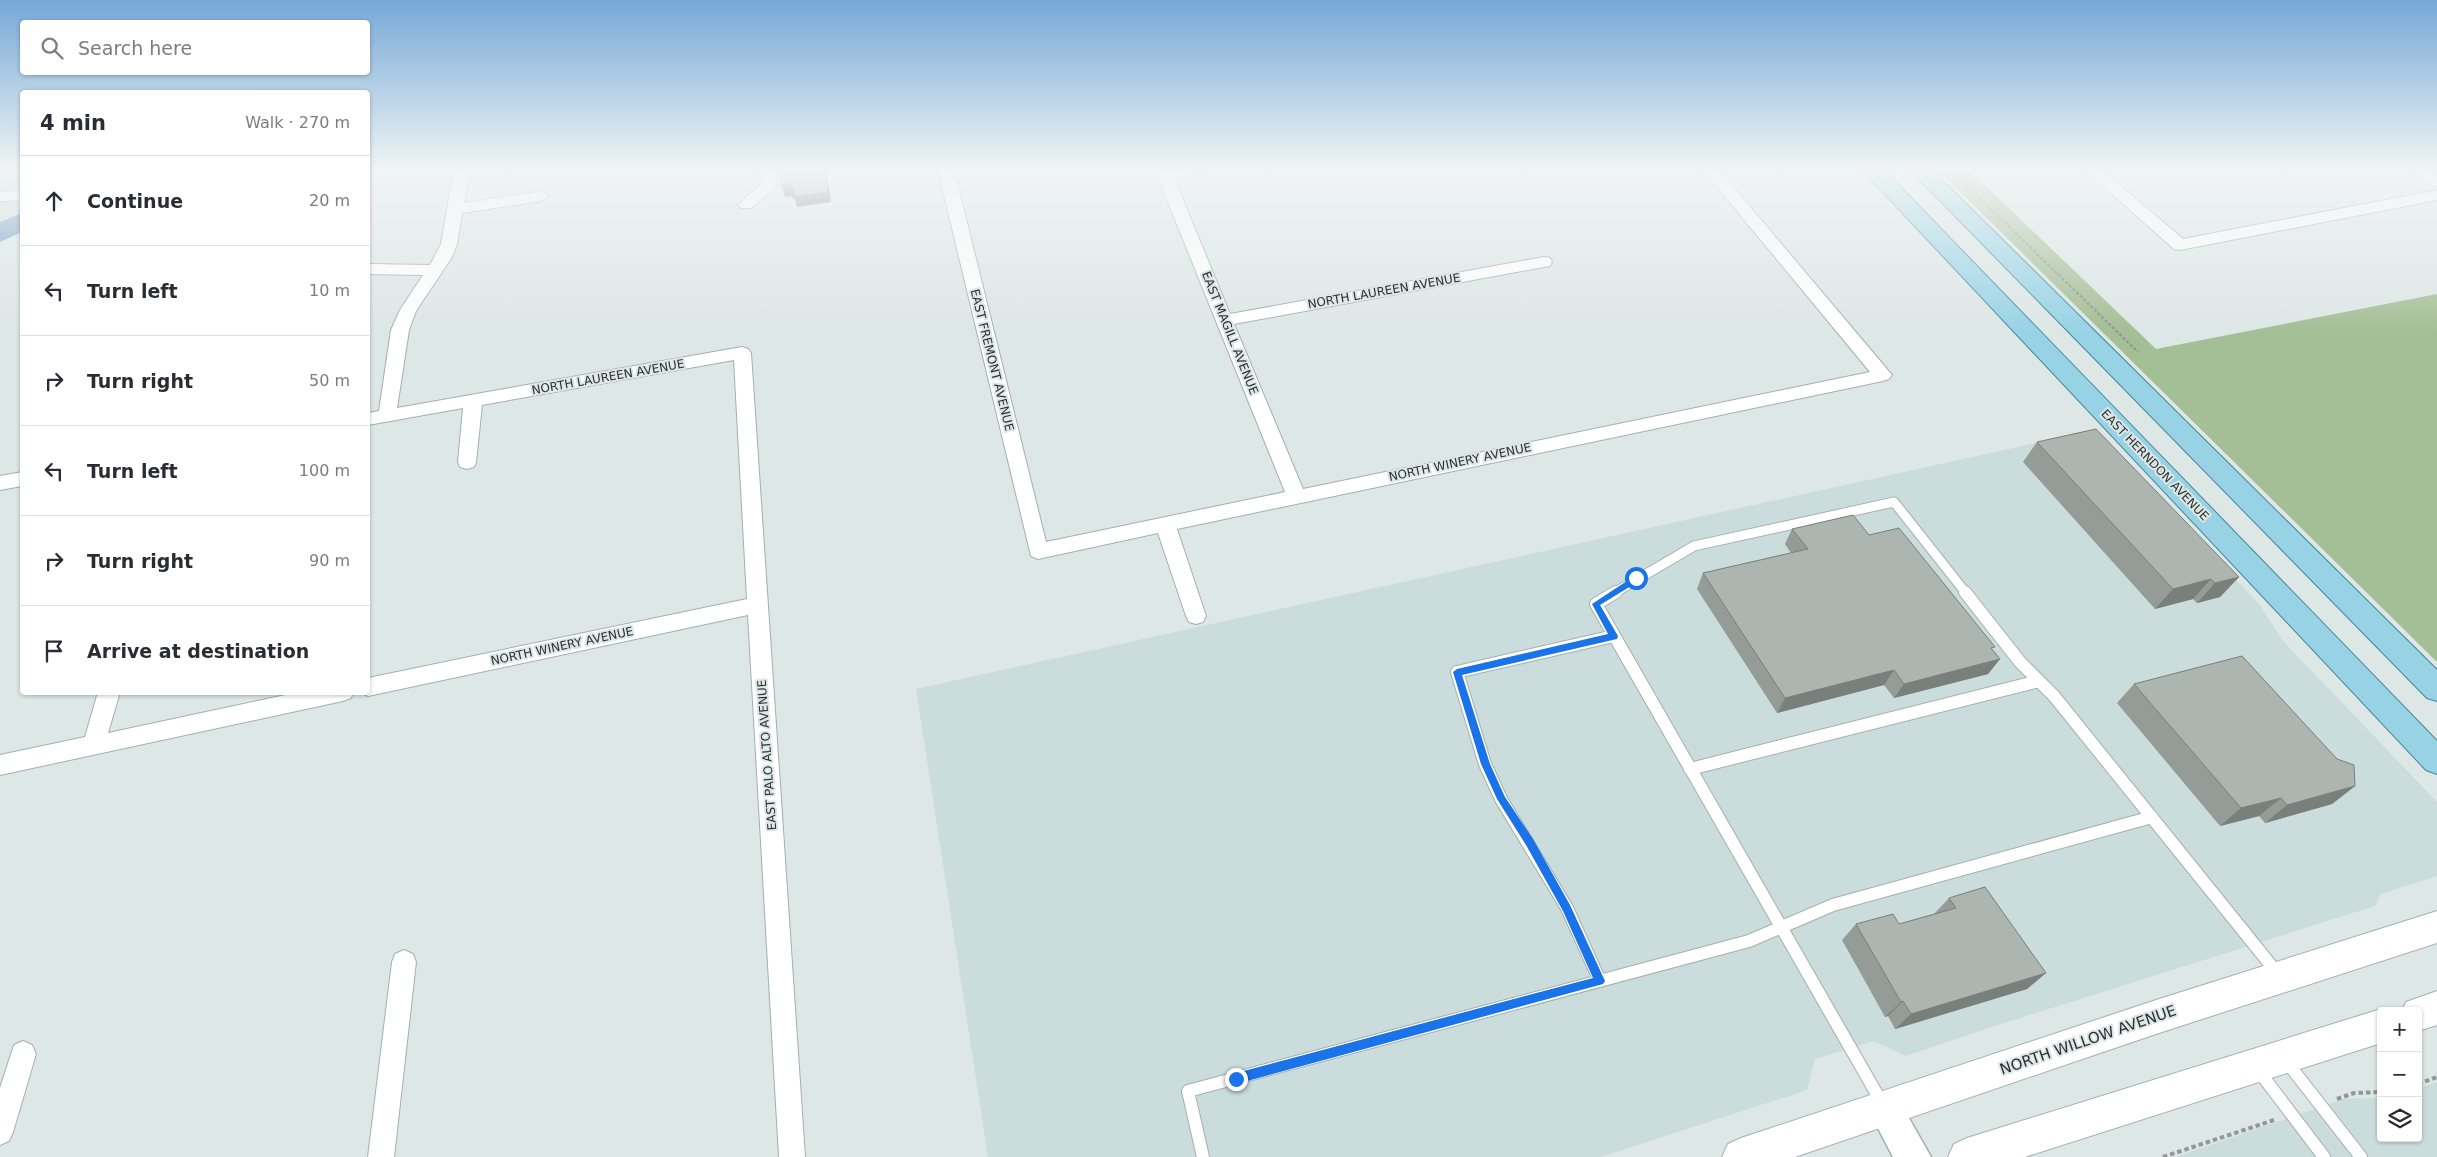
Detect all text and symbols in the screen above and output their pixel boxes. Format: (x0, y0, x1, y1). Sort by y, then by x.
search box (20, 20, 370, 75)
icon: search (38, 34, 66, 62)
text: Search here (78, 37, 192, 59)
text: 4 min (40, 111, 106, 135)
text: Walk · 270 m (245, 113, 350, 132)
icon: ahead (40, 187, 68, 215)
text: Continue (87, 190, 183, 212)
text: 20 m (309, 191, 350, 210)
street label: EAST MAGILL AVENUE (1199, 269, 1261, 397)
street label: NORTH LAUREEN AVENUE (1307, 271, 1461, 311)
icon: left (40, 277, 68, 305)
text: Turn left (87, 280, 178, 302)
text: 10 m (309, 281, 350, 300)
street label: EAST FREMONT AVENUE (968, 288, 1016, 432)
street label: NORTH LAUREEN AVENUE (531, 357, 685, 397)
icon: right (40, 367, 68, 395)
text: Turn right (87, 370, 193, 392)
text: 50 m (309, 371, 350, 390)
street label: EAST HERNDON AVENUE (2098, 407, 2212, 523)
street label: NORTH WINERY AVENUE (1387, 440, 1533, 484)
icon: left (40, 457, 68, 485)
text: Turn left (87, 460, 178, 482)
text: 100 m (299, 461, 350, 480)
icon: right (40, 547, 68, 575)
text: Turn right (87, 550, 193, 572)
text: 90 m (309, 551, 350, 570)
route start (1625, 567, 1648, 590)
street label: NORTH WINERY AVENUE (489, 624, 635, 668)
icon: arrive (40, 637, 68, 665)
text: Arrive at destination (87, 640, 309, 662)
street label: EAST PALO ALTO AVENUE (755, 679, 779, 831)
street label: NORTH WILLOW AVENUE (1998, 1001, 2178, 1079)
map controls (2377, 1007, 2422, 1142)
button: + (2377, 1007, 2422, 1052)
button: − (2377, 1052, 2422, 1097)
route end (1225, 1068, 1248, 1091)
button: layers (2377, 1097, 2422, 1142)

